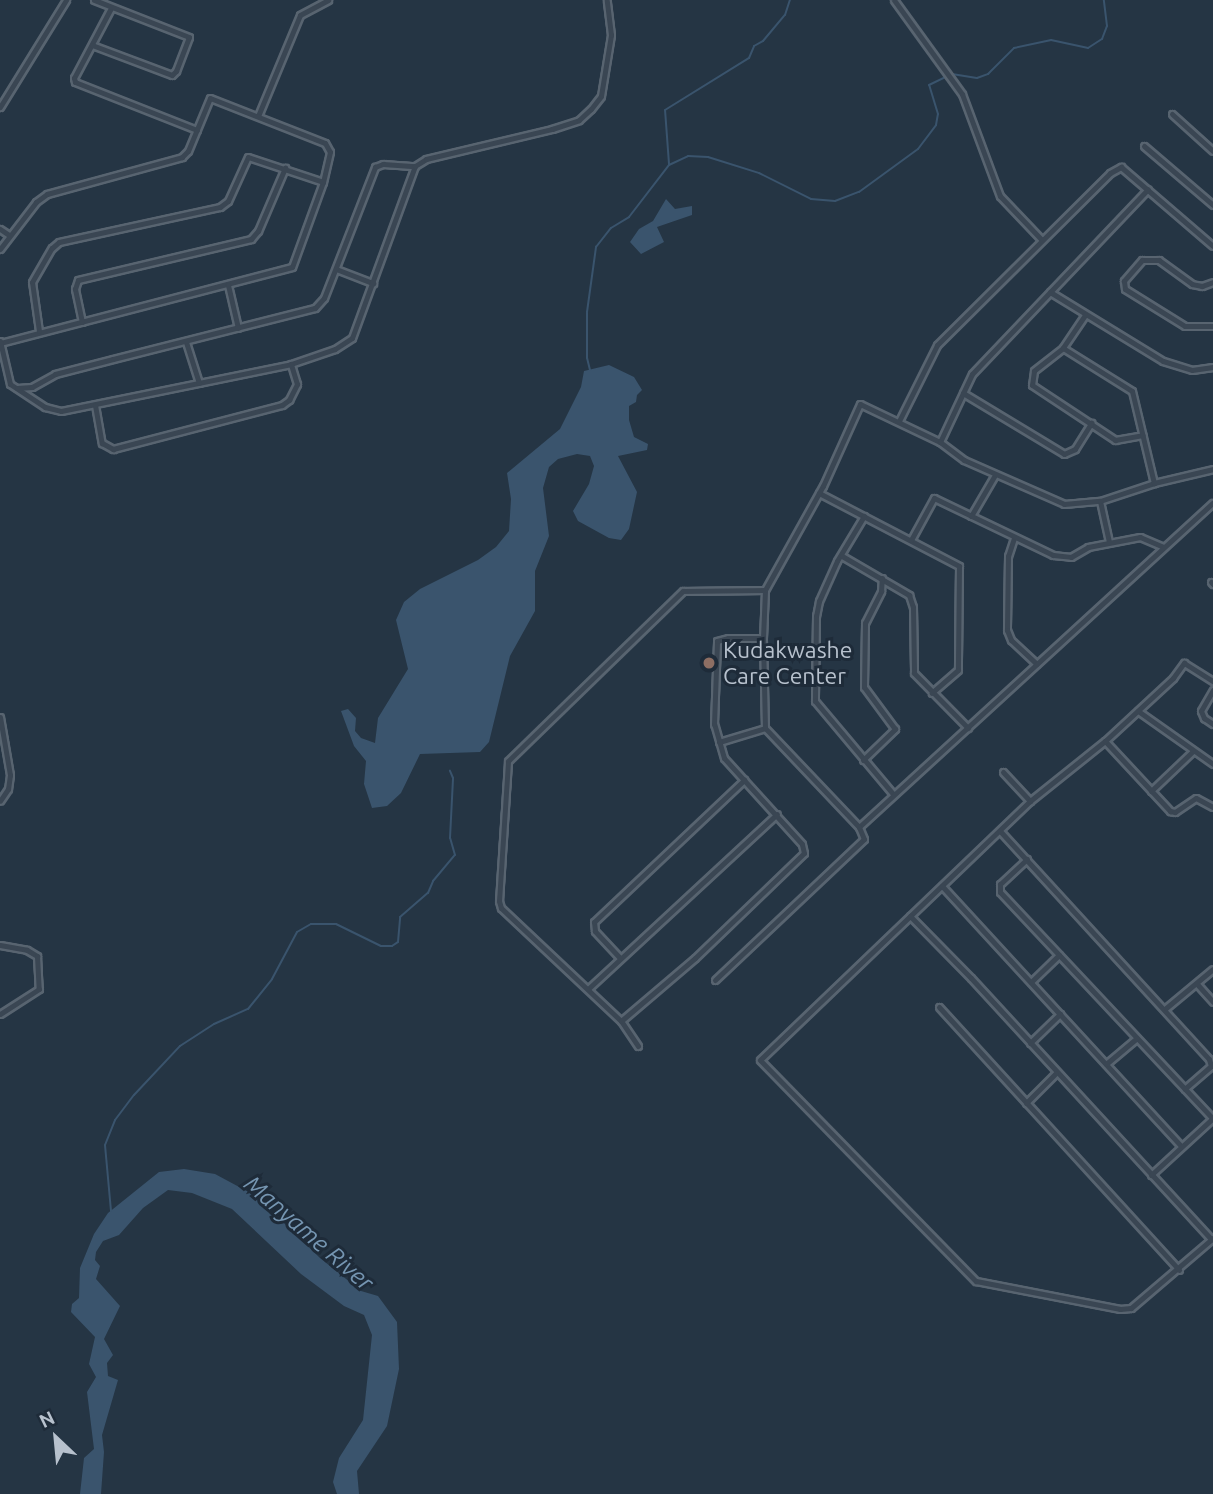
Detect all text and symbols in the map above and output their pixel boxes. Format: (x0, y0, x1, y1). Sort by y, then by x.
place label: Kudakwashe Care Center (723, 636, 852, 690)
marker: Kudakwashe Care Center (701, 655, 717, 671)
water label: Manyame River (239, 1169, 379, 1297)
north arrow (21, 1403, 91, 1473)
text: N (36, 1406, 58, 1432)

